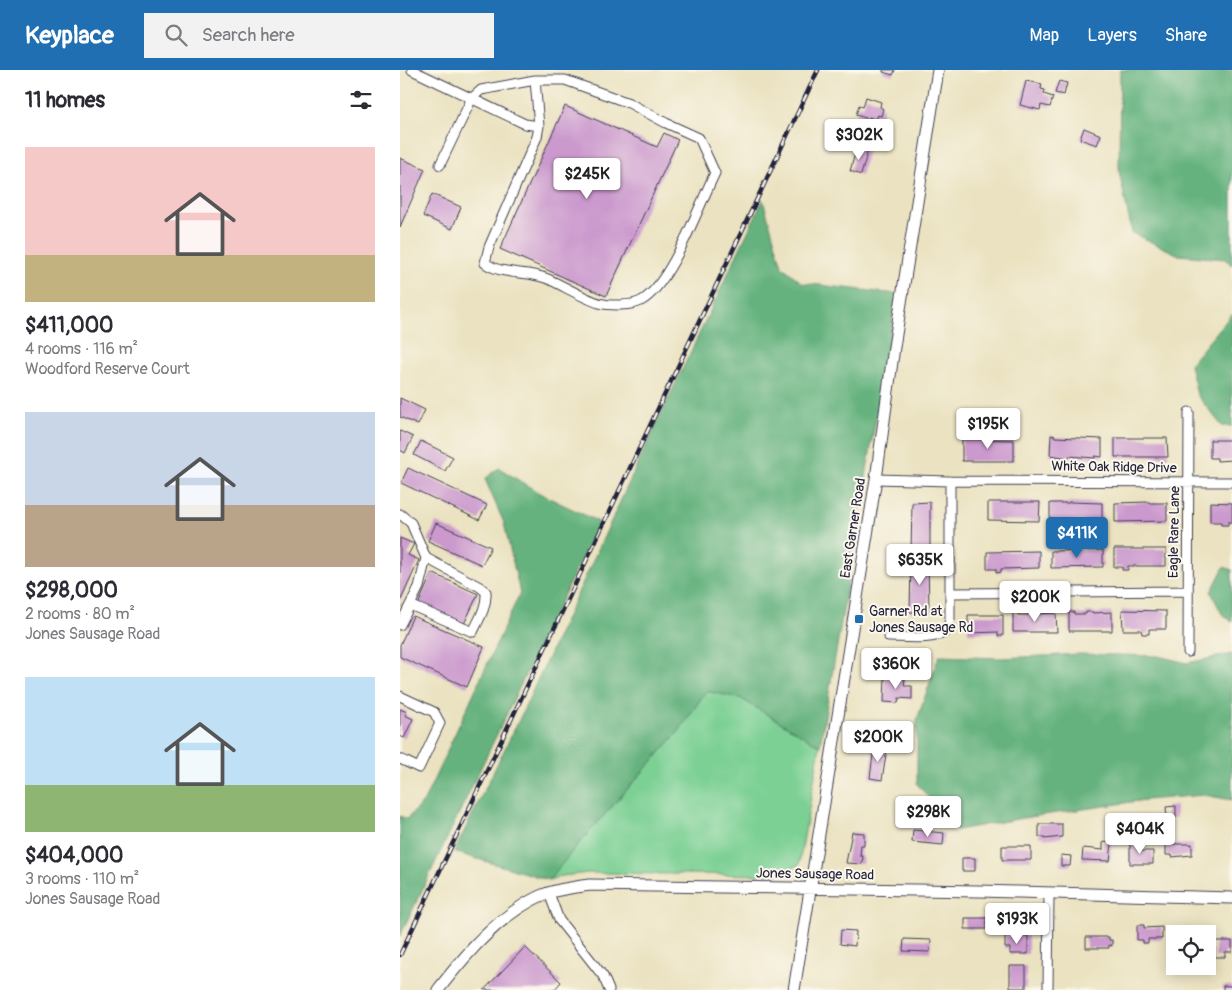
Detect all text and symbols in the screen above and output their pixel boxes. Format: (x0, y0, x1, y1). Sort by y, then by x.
search box (144, 13, 494, 58)
text: Keyplace (25, 21, 114, 50)
icon: search (162, 21, 190, 49)
text: Search here (202, 23, 295, 47)
text: Map (1030, 24, 1059, 47)
text: Layers (1087, 24, 1137, 47)
text: Share (1165, 24, 1207, 47)
icon: filters (347, 86, 375, 114)
text: 11 homes (25, 87, 105, 114)
pin: $302K (824, 118, 894, 161)
text: $302K (835, 125, 883, 145)
pin: $245K (552, 158, 622, 200)
text: $245K (564, 164, 610, 184)
icon: home (155, 179, 245, 269)
text: $411,000 (25, 312, 113, 339)
text: 4 rooms · 116 m² (25, 339, 138, 359)
text: Woodford Reserve Court (25, 359, 190, 379)
pin: $195K (953, 408, 1023, 450)
text: $195K (967, 414, 1009, 434)
icon: home (155, 444, 245, 534)
street label: White Oak Ridge Drive (1051, 457, 1177, 477)
street label: East Garner Road (837, 476, 869, 579)
street label: Eagle Rare Lane (1165, 486, 1183, 578)
pin: $411K (1042, 516, 1112, 559)
text: $411K (1057, 523, 1097, 543)
pin: $635K (885, 544, 955, 586)
text: $635K (897, 550, 943, 570)
text: $298,000 (25, 577, 118, 604)
pin: $200K (1000, 580, 1070, 623)
text: $200K (1010, 587, 1060, 607)
place label: Garner Rd at Jones Sausage Rd (869, 603, 973, 636)
text: 2 rooms · 80 m² (25, 604, 135, 624)
marker: Garner Rd at Jones Sausage Rd (853, 613, 865, 625)
text: Jones Sausage Road (25, 624, 160, 644)
pin: $360K (861, 648, 931, 690)
text: $360K (872, 654, 920, 674)
icon: home (155, 709, 245, 799)
pin: $200K (843, 720, 913, 763)
text: $200K (853, 727, 903, 747)
pin: $298K (893, 796, 963, 838)
text: $298K (906, 802, 950, 822)
pin: $404K (1105, 812, 1175, 855)
text: $404K (1116, 819, 1164, 839)
text: $404,000 (25, 842, 123, 869)
street label: Jones Sausage Road (756, 864, 874, 884)
text: 3 rooms · 110 m² (25, 869, 139, 889)
text: Jones Sausage Road (25, 889, 160, 909)
pin: $193K (982, 902, 1052, 945)
text: $193K (996, 909, 1038, 929)
map controls (1166, 925, 1216, 975)
button: locate (1166, 925, 1216, 975)

